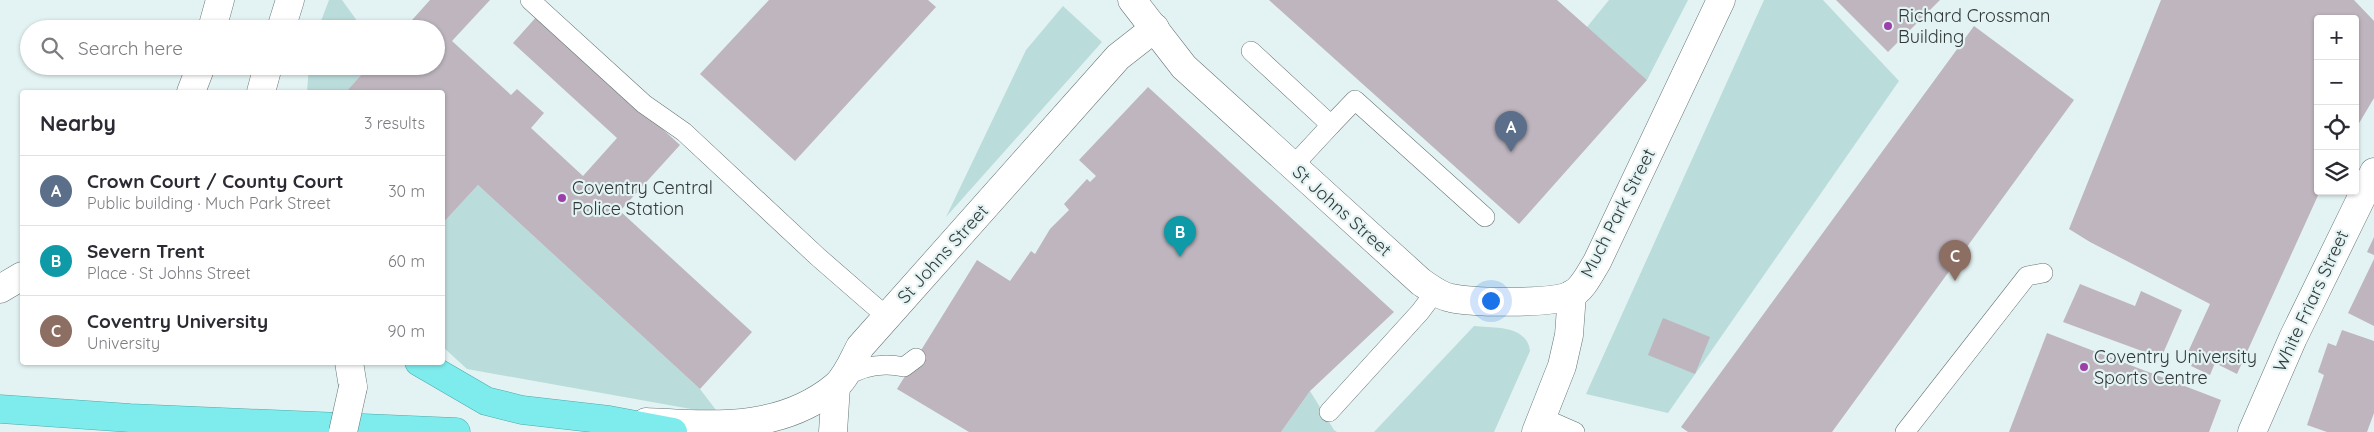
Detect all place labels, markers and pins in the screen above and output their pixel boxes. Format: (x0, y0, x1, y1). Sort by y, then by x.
place label: Richard Crossman Building (1898, 4, 2051, 48)
marker: Richard Crossman Building (1882, 20, 1894, 32)
pin: A (1495, 111, 1527, 152)
place label: Coventry Central Police Station (572, 176, 713, 220)
marker: Coventry Central Police Station (556, 192, 568, 204)
pin: B (1164, 216, 1196, 257)
pin: C (1939, 240, 1971, 281)
place label: Coventry University Sports Centre (2094, 345, 2257, 389)
marker: Coventry University Sports Centre (2078, 361, 2090, 373)

